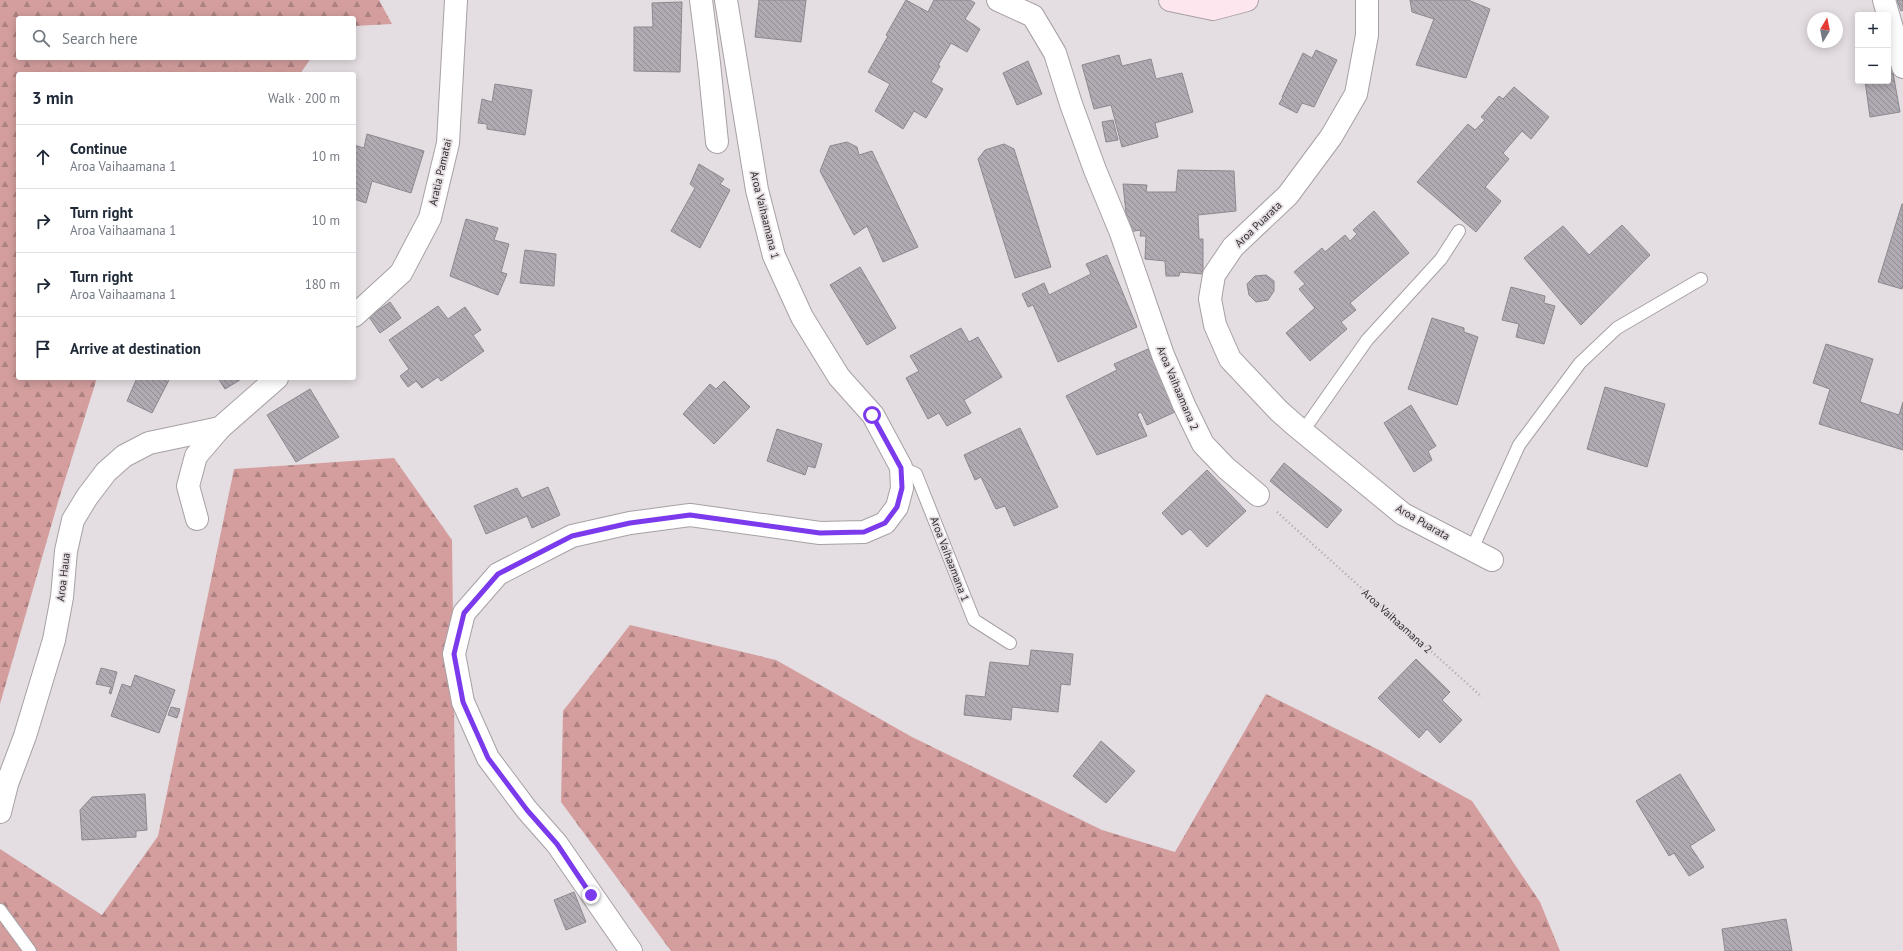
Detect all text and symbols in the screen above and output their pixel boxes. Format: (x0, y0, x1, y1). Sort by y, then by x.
north arrow (1807, 12, 1843, 48)
map controls (1855, 12, 1891, 84)
button: + (1855, 12, 1891, 48)
search box (16, 16, 356, 60)
icon: search (30, 27, 52, 49)
text: Search here (62, 29, 138, 48)
button: − (1855, 48, 1891, 84)
text: 3 min (32, 87, 73, 109)
text: Walk · 200 m (268, 90, 340, 107)
street label: Aratia Pamatai (425, 137, 455, 207)
text: Continue (70, 139, 127, 158)
icon: ahead (32, 146, 54, 168)
text: 10 m (312, 148, 340, 165)
text: Aroa Vaihaamana 1 (70, 158, 176, 175)
street label: Aroa Vaihaamana 1 (747, 170, 783, 260)
street label: Aroa Puarata (1232, 198, 1284, 250)
text: Turn right (70, 203, 133, 222)
icon: right (32, 210, 54, 232)
text: 10 m (312, 212, 340, 229)
text: Aroa Vaihaamana 1 (70, 222, 176, 239)
text: Turn right (70, 267, 133, 286)
icon: right (32, 274, 54, 296)
text: 180 m (305, 276, 340, 293)
text: Aroa Vaihaamana 1 (70, 286, 176, 303)
icon: arrive (32, 338, 54, 360)
text: Arrive at destination (70, 339, 201, 358)
street label: Aroa Vaihaamana 2 (1154, 344, 1202, 432)
route start (863, 406, 881, 424)
street label: Aroa Puarata (1394, 501, 1452, 543)
street label: Aroa Vaihaamana 1 (927, 514, 973, 604)
street label: Aroa Haua (53, 552, 73, 602)
street label: Aroa Vaihaamana 2 (1359, 586, 1435, 656)
route end (582, 886, 600, 904)

